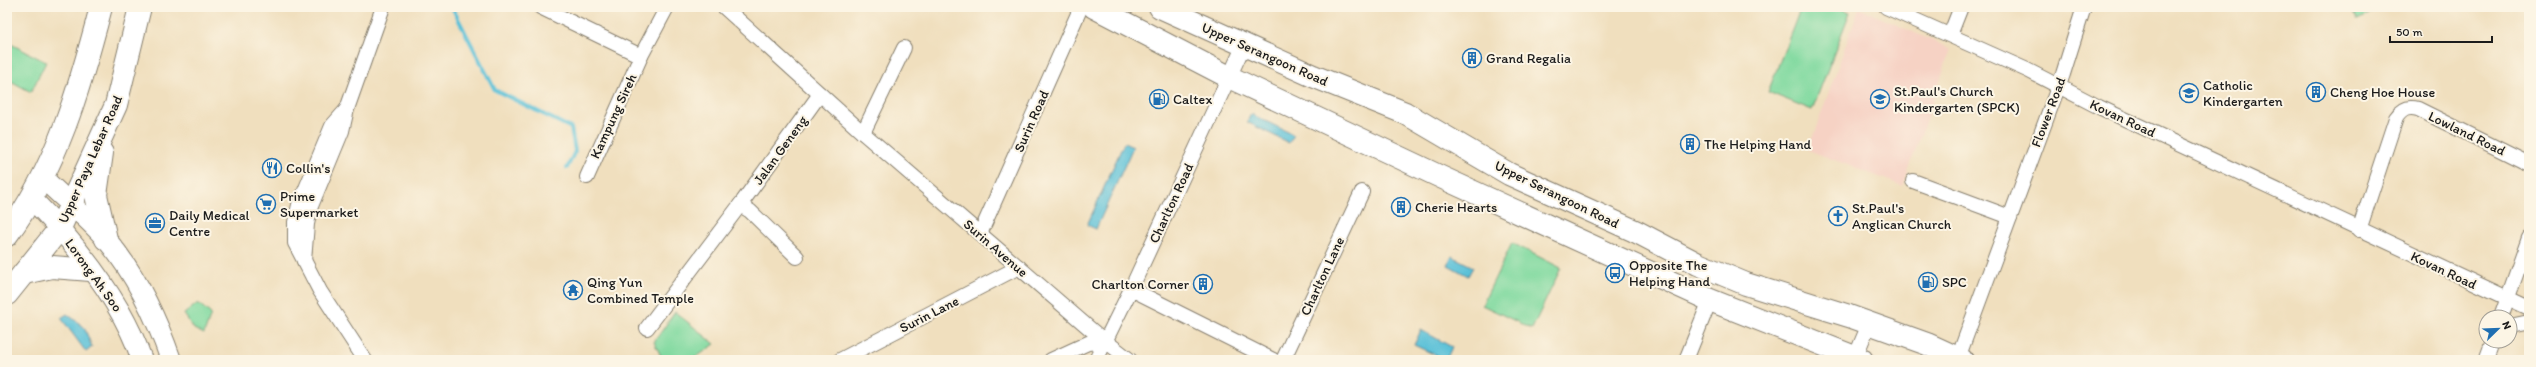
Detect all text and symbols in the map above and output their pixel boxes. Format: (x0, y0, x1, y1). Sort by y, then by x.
scale bar (2390, 18, 2492, 44)
street label: Upper Serangoon Road (1199, 19, 1331, 90)
text: 50 m (2396, 25, 2422, 39)
building icon: Grand Regalia (1461, 47, 1483, 69)
place label: Grand Regalia (1486, 50, 1571, 67)
street label: Kampung Sireh (586, 71, 641, 161)
street label: Flower Road (2027, 74, 2070, 150)
place label: Catholic Kindergarten (2203, 77, 2283, 110)
building icon: Cheng Hoe House (2305, 81, 2327, 103)
school or university icon: Catholic Kindergarten (2178, 82, 2200, 104)
place label: St.Paul's Church Kindergarten (SPCK) (1894, 83, 2020, 116)
place label: Cheng Hoe House (2330, 84, 2435, 101)
street label: Surin Road (1010, 87, 1053, 155)
fuel station icon: Caltex (1148, 88, 1170, 110)
school or university icon: St.Paul's Church Kindergarten (SPCK) (1869, 88, 1891, 110)
place label: Caltex (1173, 91, 1212, 108)
street label: Upper Paya Lebar Road (55, 92, 126, 226)
street label: Kovan Road (2087, 96, 2159, 141)
street label: Lowland Road (2425, 107, 2509, 160)
street label: Jalan Geneng (750, 112, 812, 188)
building icon: The Helping Hand (1679, 133, 1701, 155)
place label: The Helping Hand (1704, 136, 1812, 153)
restaurant icon: Collin's (261, 157, 283, 179)
street label: Upper Serangoon Road (1492, 157, 1622, 232)
place label: Collin's (286, 160, 330, 177)
street label: Charlton Road (1145, 160, 1198, 246)
place label: Prime Supermarket (280, 188, 359, 221)
supermarket icon: Prime Supermarket (255, 193, 277, 215)
building icon: Cherie Hearts (1390, 196, 1412, 218)
place label: Cherie Hearts (1415, 199, 1497, 216)
place label: St.Paul's Anglican Church (1852, 200, 1952, 233)
church icon: St.Paul's Anglican Church (1827, 205, 1849, 227)
place label: Daily Medical Centre (169, 207, 250, 240)
office icon: Daily Medical Centre (144, 212, 166, 234)
street label: Surin Avenue (960, 216, 1032, 281)
street label: Charlton Lane (1297, 234, 1348, 318)
street label: Lorong Ah Soo (61, 235, 126, 315)
street label: Kovan Road (2408, 248, 2480, 293)
place label: Opposite The Helping Hand (1629, 257, 1710, 290)
bus stop icon: Opposite The Helping Hand (1604, 262, 1626, 284)
fuel station icon: SPC (1917, 271, 1939, 293)
building icon: Charlton Corner (1192, 273, 1214, 295)
place label: Qing Yun Combined Temple (587, 274, 694, 307)
place label: SPC (1942, 274, 1967, 291)
place label: Charlton Corner (1091, 276, 1190, 293)
temple icon: Qing Yun Combined Temple (562, 279, 584, 301)
street label: Surin Lane (897, 292, 962, 337)
north arrow (2478, 309, 2518, 349)
text: N (2499, 319, 2514, 331)

